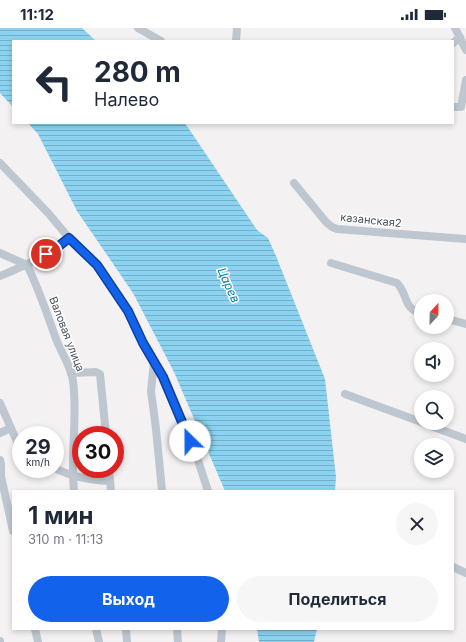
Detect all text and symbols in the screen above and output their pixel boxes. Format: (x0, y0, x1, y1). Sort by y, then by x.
text: 11:12 (20, 5, 54, 24)
text: 280 m (94, 55, 181, 89)
icon: left (28, 56, 80, 108)
text: Налево (94, 89, 159, 110)
street label: казанская2 (340, 210, 402, 230)
pin (29, 237, 63, 271)
icon: arrive (35, 243, 57, 265)
water label: Царев (215, 265, 243, 305)
north arrow (414, 294, 454, 334)
map controls (414, 294, 454, 478)
street label: Валовая улица (46, 295, 88, 373)
button: sound (414, 342, 454, 382)
button: search (414, 390, 454, 430)
position arrow (169, 420, 211, 462)
speed limit sign: 30 (72, 426, 124, 478)
text: 29 (25, 435, 51, 459)
button: layers (414, 438, 454, 478)
text: km/h (26, 456, 50, 468)
text: 1 мин (28, 501, 93, 530)
button: close (396, 503, 438, 545)
text: 310 m · 11:13 (28, 531, 103, 547)
button: Выход (28, 576, 229, 622)
button: Поделиться (237, 576, 438, 622)

